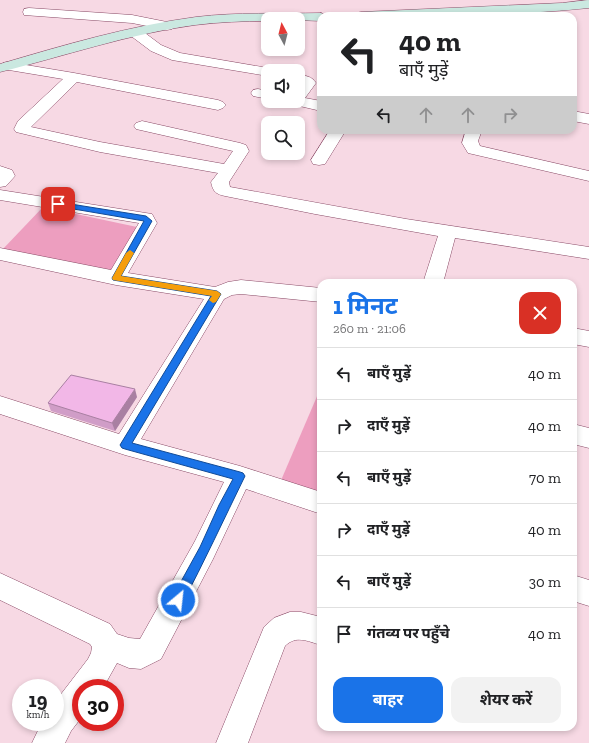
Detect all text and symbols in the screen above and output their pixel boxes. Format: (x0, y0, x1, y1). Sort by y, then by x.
north arrow (261, 12, 305, 56)
map controls (261, 12, 305, 160)
text: 40 m (399, 25, 461, 58)
icon: left (333, 28, 385, 80)
text: बाएँ मुड़ें (399, 59, 448, 81)
button: sound (261, 64, 305, 108)
icon: left (373, 104, 395, 126)
icon: ahead (415, 104, 437, 126)
icon: ahead (457, 104, 479, 126)
icon: right (499, 104, 521, 126)
button: search (261, 116, 305, 160)
pin (41, 187, 75, 221)
icon: arrive (47, 193, 69, 215)
text: 1 मिनट (333, 291, 398, 320)
button: close (519, 292, 561, 334)
text: 260 m · 21:06 (333, 321, 406, 336)
icon: left (333, 363, 355, 385)
text: बाएँ मुड़ें (367, 364, 411, 382)
text: 40 m (528, 365, 561, 383)
icon: right (333, 415, 355, 437)
text: दाएँ मुड़ें (367, 416, 410, 434)
text: 40 m (528, 417, 561, 435)
icon: left (333, 467, 355, 489)
text: बाएँ मुड़ें (367, 468, 411, 486)
text: 70 m (529, 469, 561, 487)
icon: right (333, 519, 355, 541)
text: दाएँ मुड़ें (367, 520, 410, 538)
text: 40 m (528, 521, 561, 539)
icon: left (333, 571, 355, 593)
text: बाएँ मुड़ें (367, 572, 411, 590)
text: 30 m (529, 573, 561, 591)
position arrow (157, 579, 199, 621)
icon: arrive (333, 623, 355, 645)
text: गंतव्य पर पहुँचे (367, 624, 450, 642)
text: 40 m (528, 625, 561, 643)
button: बाहर (333, 677, 443, 723)
button: शेयर करें (451, 677, 561, 723)
speed limit sign: 30 (72, 679, 124, 731)
text: 19 (29, 688, 47, 712)
text: km/h (27, 709, 49, 721)

